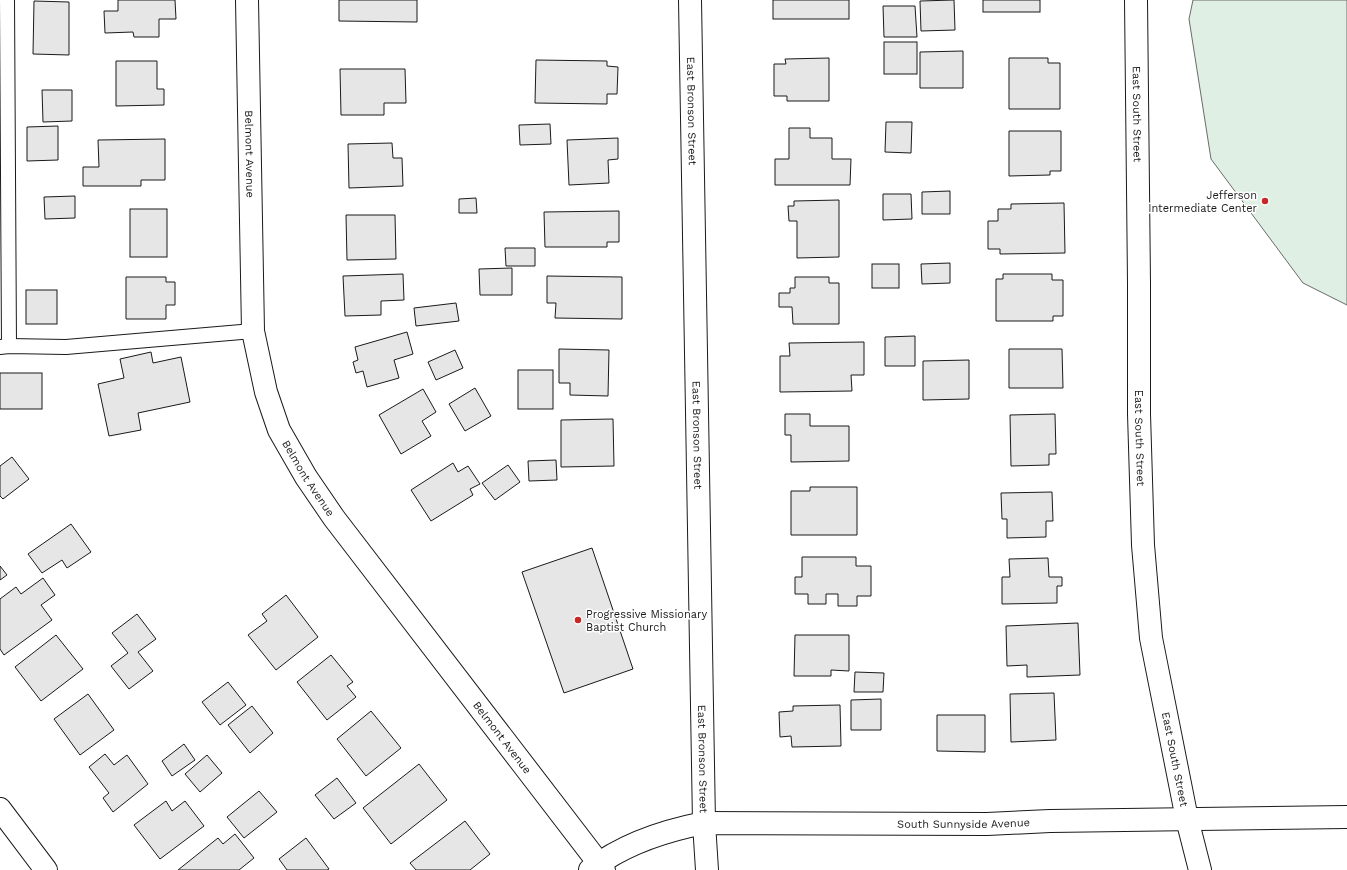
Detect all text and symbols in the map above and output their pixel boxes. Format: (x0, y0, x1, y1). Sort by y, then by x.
street label: East Bronson Street (684, 57, 699, 166)
street label: East South Street (1130, 66, 1144, 163)
street label: Belmont Avenue (242, 110, 257, 198)
place label: Jefferson Intermediate Center (1148, 189, 1258, 215)
marker: Jefferson Intermediate Center (1260, 196, 1270, 206)
street label: East Bronson Street (689, 381, 704, 490)
street label: East South Street (1132, 390, 1147, 487)
street label: Belmont Avenue (279, 438, 337, 519)
place label: Progressive Missionary Baptist Church (586, 608, 707, 634)
marker: Progressive Missionary Baptist Church (573, 615, 583, 625)
street label: Belmont Avenue (470, 699, 534, 776)
street label: East Bronson Street (695, 705, 710, 814)
street label: East South Street (1159, 711, 1190, 808)
street label: South Sunnyside Avenue (897, 816, 1030, 831)

